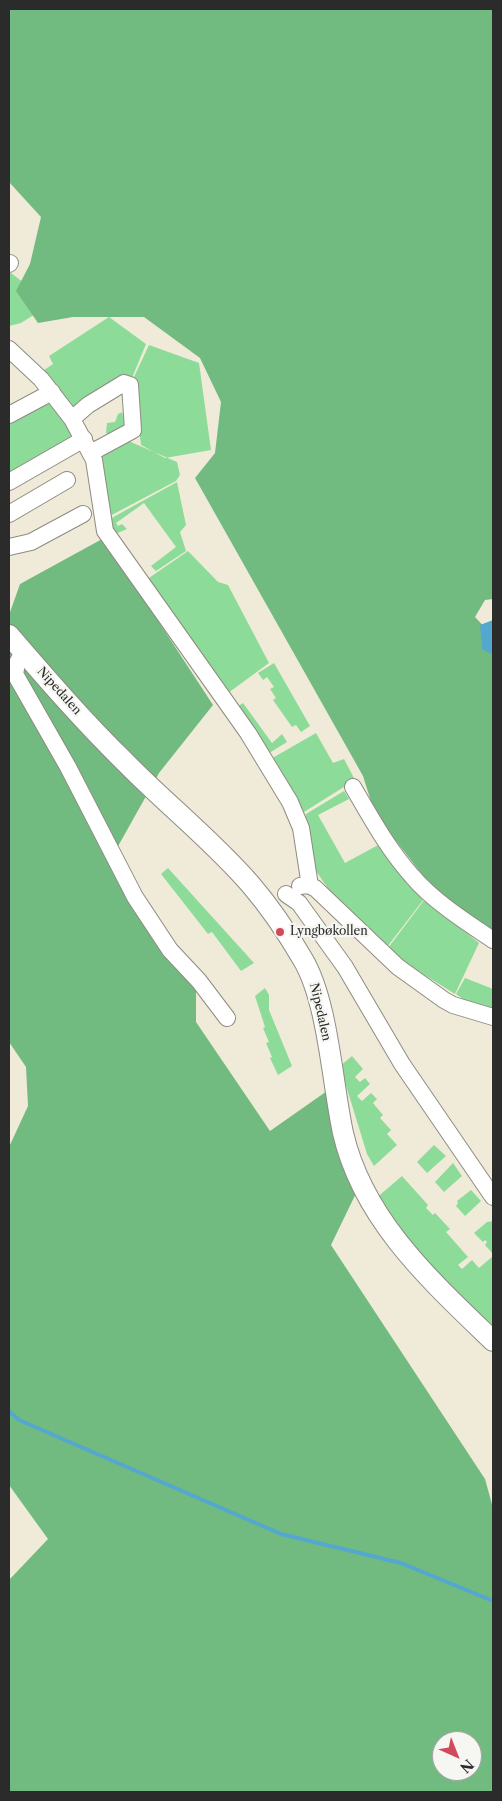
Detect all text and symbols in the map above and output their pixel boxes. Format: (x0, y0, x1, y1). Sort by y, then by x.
street label: Nipedalen (34, 664, 84, 718)
place label: Lyngbøkollen (290, 925, 368, 939)
marker: Lyngbøkollen (274, 926, 286, 938)
street label: Nipedalen (306, 982, 334, 1042)
north arrow (432, 1731, 482, 1781)
text: N (456, 1755, 477, 1777)

